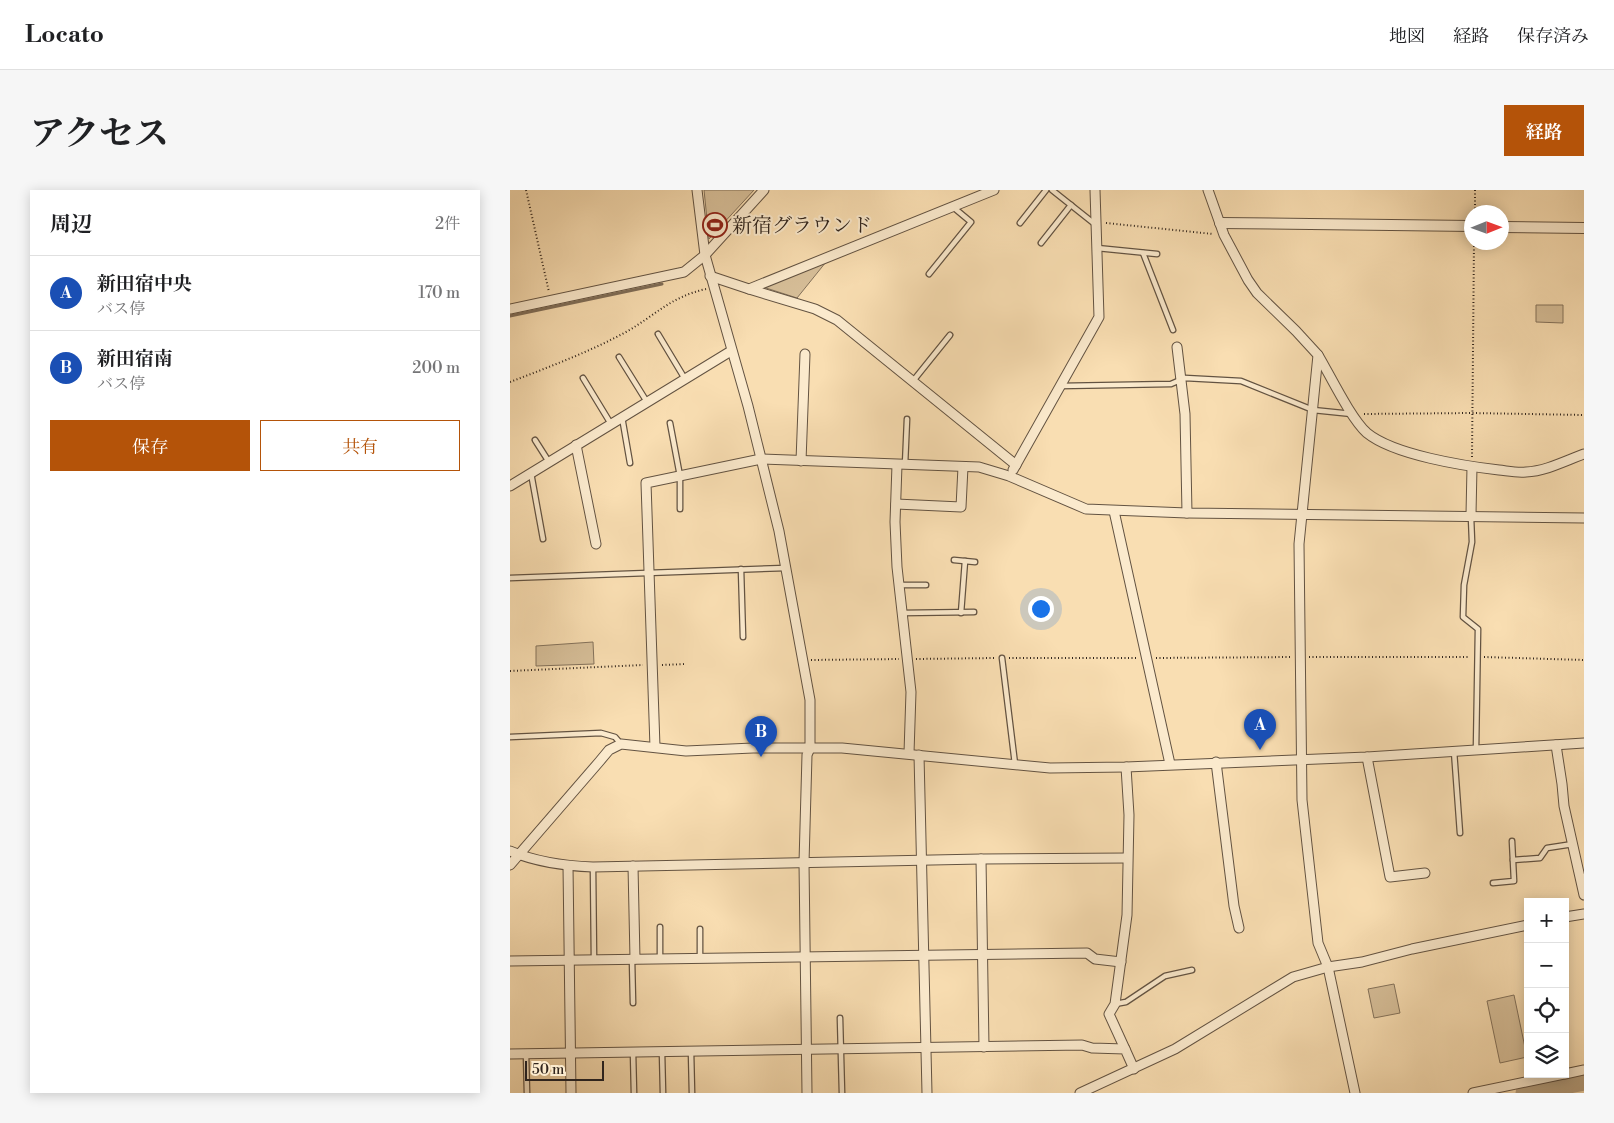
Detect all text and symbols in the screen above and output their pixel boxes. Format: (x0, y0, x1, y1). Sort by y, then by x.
text: Locato (25, 20, 104, 50)
text: 地図 (1389, 25, 1425, 48)
text: 経路 (1453, 25, 1489, 48)
text: 保存済み (1517, 25, 1589, 48)
button: 経路 (1504, 105, 1584, 156)
text: アクセス (30, 113, 169, 156)
north arrow (1464, 205, 1509, 250)
text: 周辺 (50, 212, 92, 238)
sports icon: 新宿グラウンド (702, 212, 728, 238)
text: 2件 (435, 214, 460, 234)
place label: 新宿グラウンド (732, 214, 872, 239)
text: 新田宿中央 (97, 272, 192, 296)
text: A (60, 283, 72, 303)
text: 170 m (418, 283, 460, 303)
text: バス停 (97, 299, 145, 319)
text: 新田宿南 (97, 347, 173, 371)
text: B (60, 358, 72, 378)
text: 200 m (412, 358, 460, 378)
text: バス停 (97, 374, 145, 394)
button: 保存 (50, 420, 250, 471)
button: 共有 (260, 420, 460, 471)
your location (1028, 596, 1054, 622)
pin: A (1244, 709, 1276, 750)
pin: B (745, 716, 777, 757)
map controls (1524, 898, 1569, 1078)
button: + (1524, 898, 1569, 943)
button: − (1524, 943, 1569, 988)
button: locate (1524, 988, 1569, 1033)
button: layers (1524, 1033, 1569, 1078)
scale bar (525, 1058, 604, 1081)
text: 50 m (532, 1061, 564, 1079)

